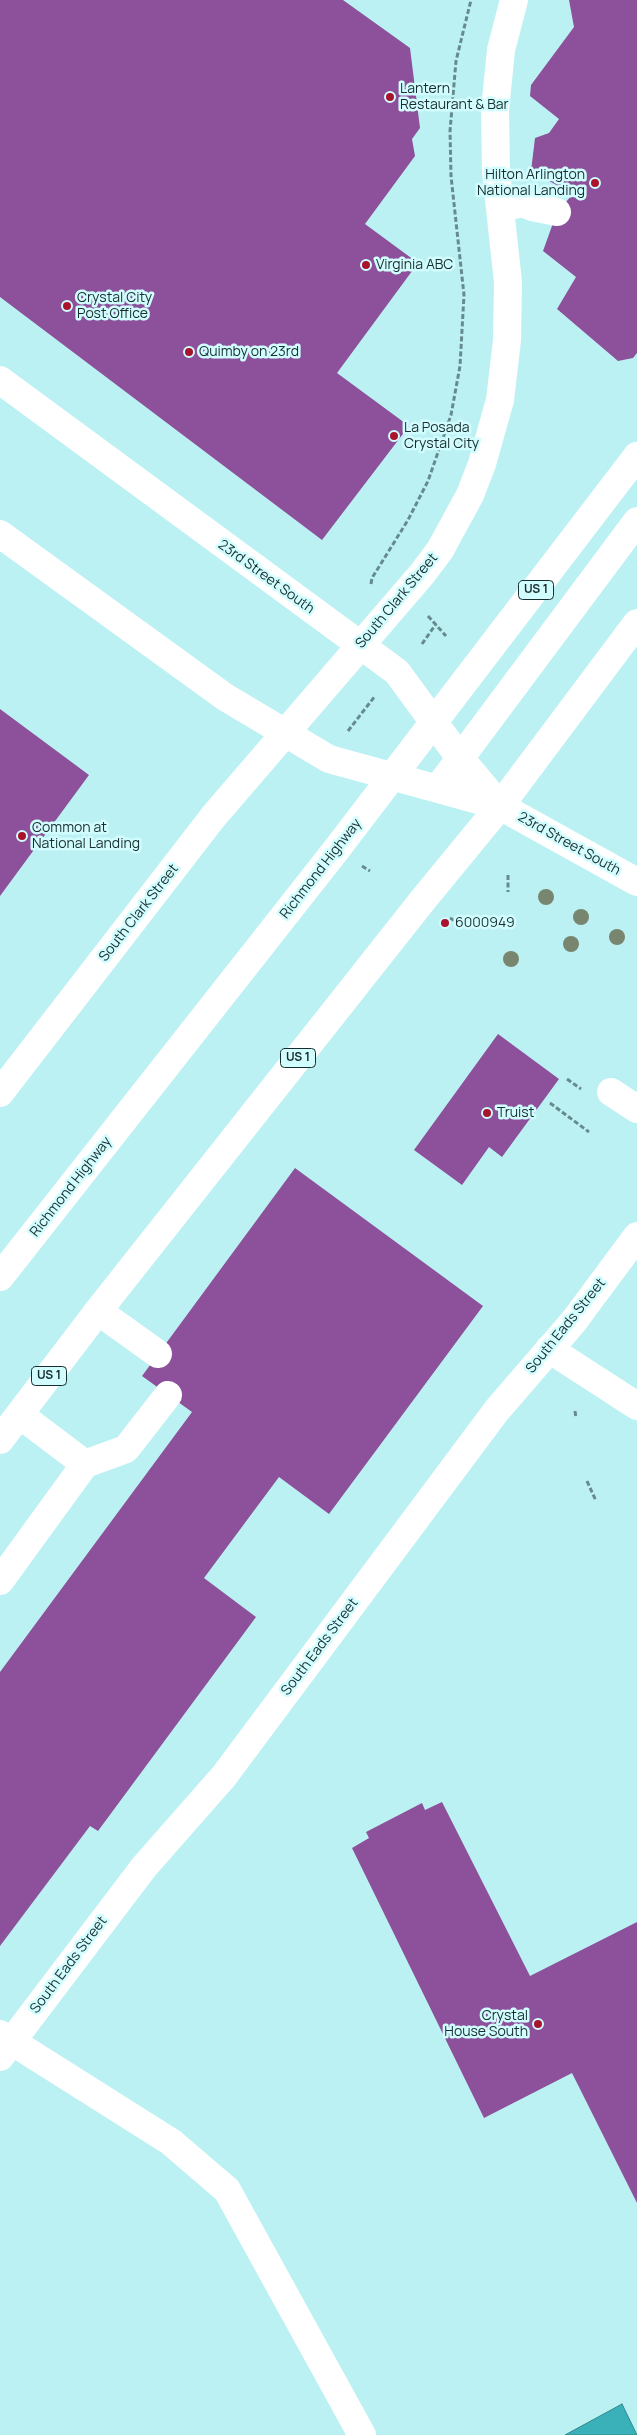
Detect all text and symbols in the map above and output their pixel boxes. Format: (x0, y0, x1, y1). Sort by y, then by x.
place label: Lantern Restaurant & Bar (400, 81, 509, 114)
marker: Lantern Restaurant & Bar (384, 91, 396, 103)
place label: Hilton Arlington National Landing (477, 167, 585, 200)
marker: Hilton Arlington National Landing (589, 177, 601, 189)
place label: Virginia ABC (376, 257, 453, 273)
marker: Virginia ABC (360, 259, 372, 271)
place label: Crystal City Post Office (77, 290, 152, 322)
marker: Crystal City Post Office (61, 300, 73, 312)
place label: Quimby on 23rd (199, 344, 299, 360)
marker: Quimby on 23rd (183, 346, 195, 358)
place label: La Posada Crystal City (404, 420, 479, 452)
marker: La Posada Crystal City (388, 430, 400, 442)
street label: 23rd Street South (215, 536, 317, 618)
street label: South Clark Street (352, 550, 442, 652)
road number: US 1 (518, 580, 554, 600)
street label: 23rd Street South (515, 809, 623, 879)
street label: Richmond Highway (277, 816, 365, 922)
place label: Common at National Landing (32, 820, 140, 852)
marker: Common at National Landing (16, 830, 28, 842)
street label: South Clark Street (96, 861, 182, 965)
place label: 6000949 (455, 915, 515, 931)
marker: 6000949 (439, 917, 451, 929)
road number: US 1 (280, 1048, 316, 1068)
place label: Truist (497, 1105, 534, 1121)
marker: Truist (481, 1107, 493, 1119)
street label: Richmond Highway (27, 1134, 115, 1240)
street label: South Eads Street (523, 1275, 609, 1377)
road number: US 1 (32, 1366, 66, 1385)
street label: South Eads Street (278, 1595, 362, 1699)
street label: South Eads Street (27, 1913, 111, 2017)
place label: Crystal House South (444, 2008, 528, 2040)
marker: Crystal House South (532, 2018, 544, 2030)

